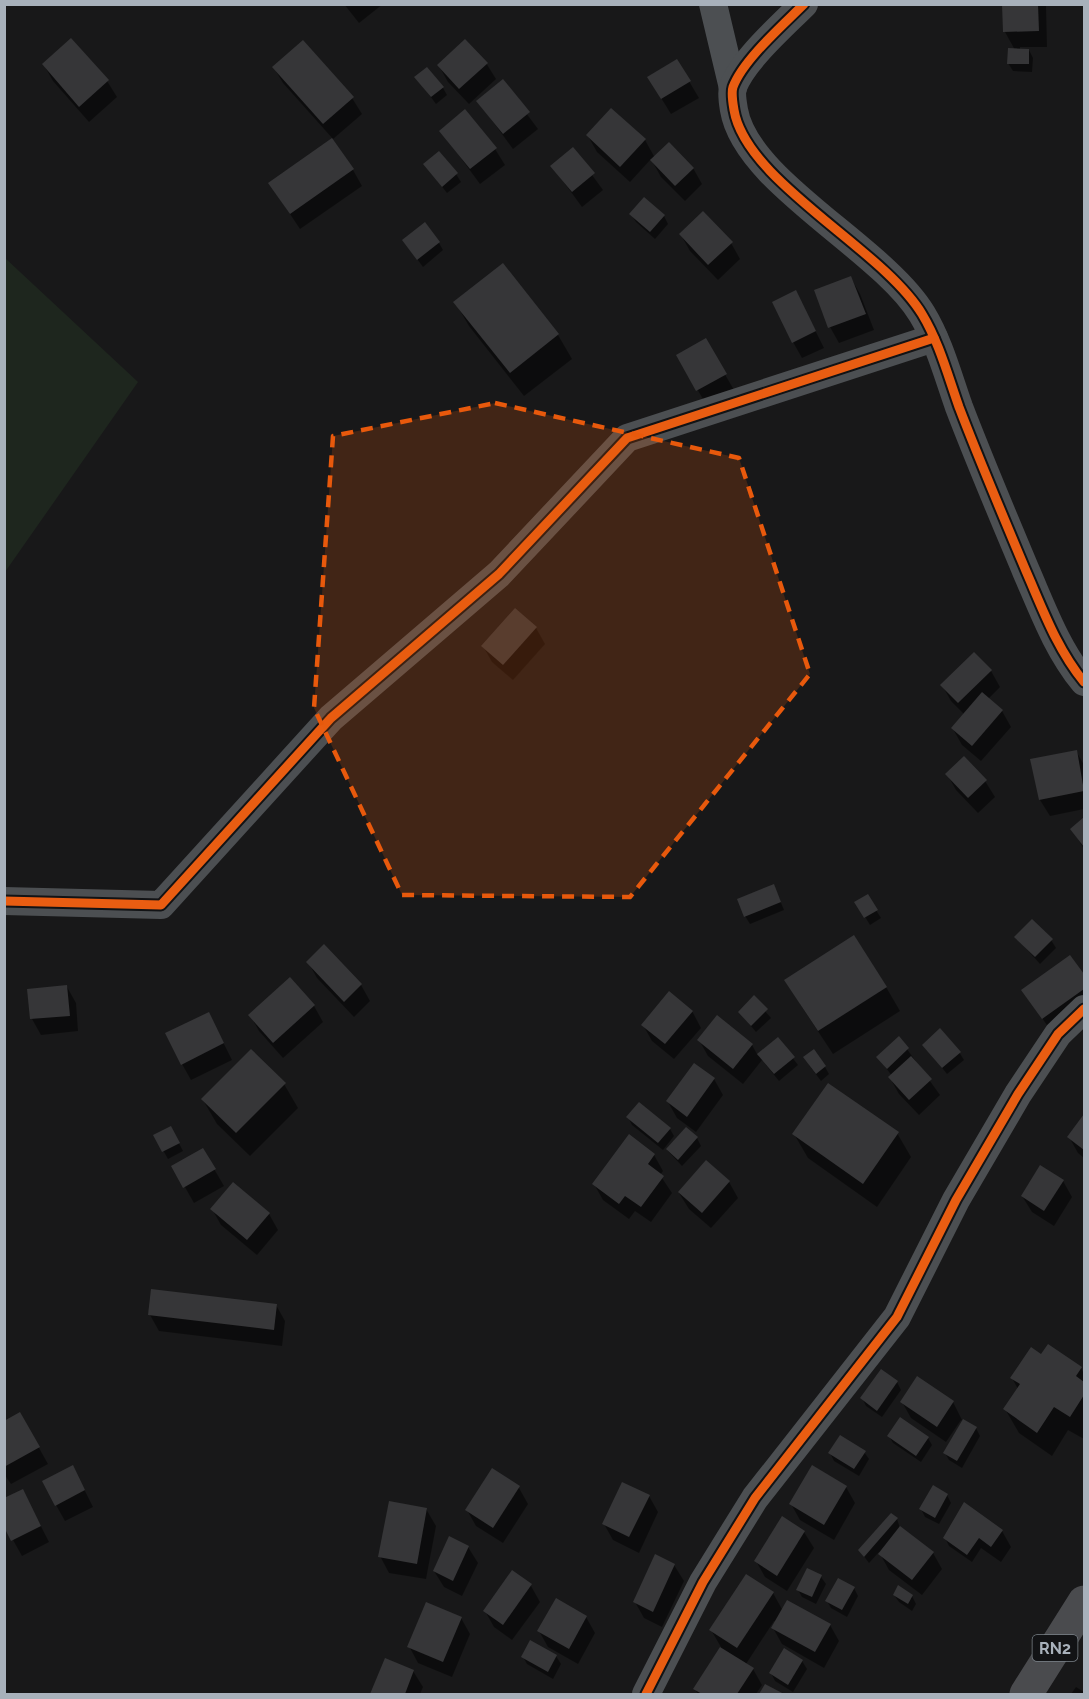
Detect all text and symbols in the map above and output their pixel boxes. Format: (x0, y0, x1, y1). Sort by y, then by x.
road number: RN2 (1032, 1635, 1078, 1661)

